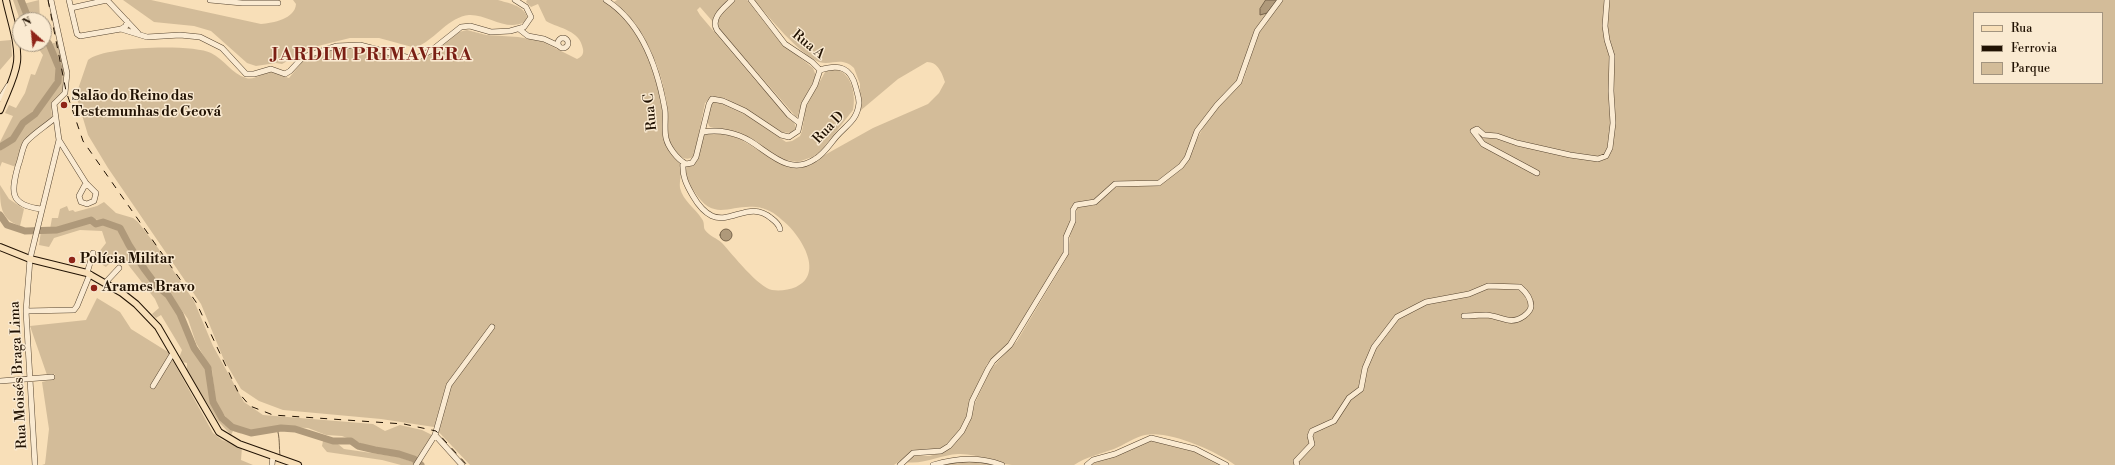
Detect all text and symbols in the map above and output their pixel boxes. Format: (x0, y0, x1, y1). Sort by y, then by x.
north arrow (12, 12, 52, 52)
legend (1973, 12, 2103, 84)
text: N (20, 14, 34, 30)
text: Rua (2011, 21, 2032, 36)
street label: Rua A (788, 27, 828, 63)
text: Ferrovia (2011, 41, 2057, 56)
district label: JARDIM PRIMAVERA (271, 45, 473, 67)
text: Parque (2011, 61, 2050, 76)
place label: Salão do Reino das Testemunhas de Geová (72, 89, 221, 122)
street label: Rua C (641, 93, 661, 131)
marker: Salão do Reino das Testemunhas de Geová (59, 100, 69, 110)
street label: Rua D (810, 108, 848, 148)
place label: Polícia Militar (80, 252, 174, 268)
marker: Polícia Militar (67, 255, 77, 265)
place label: Arames Bravo (102, 280, 195, 296)
marker: Arames Bravo (89, 283, 99, 293)
street label: Rua Moisés Braga Lima (7, 301, 31, 449)

